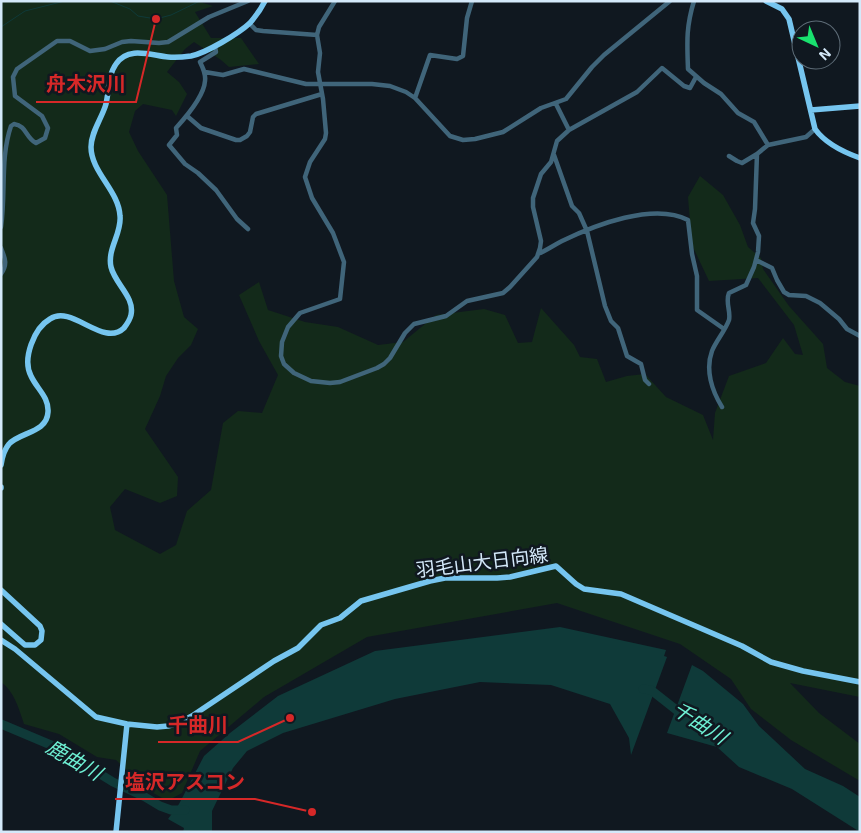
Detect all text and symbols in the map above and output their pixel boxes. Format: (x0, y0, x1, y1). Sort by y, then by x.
north arrow (791, 20, 841, 70)
text: N (816, 45, 835, 64)
callout: 舟木沢川 (36, 67, 136, 102)
text: 舟木沢川 (46, 71, 126, 95)
street label: 羽毛山大日向線 (415, 542, 549, 581)
water label: 千曲川 (669, 696, 734, 750)
callout: 千曲川 (158, 707, 238, 742)
text: 千曲川 (168, 712, 228, 736)
water label: 鹿曲川 (43, 734, 108, 786)
callout: 塩沢アスコン (115, 764, 255, 799)
text: 塩沢アスコン (125, 769, 245, 793)

